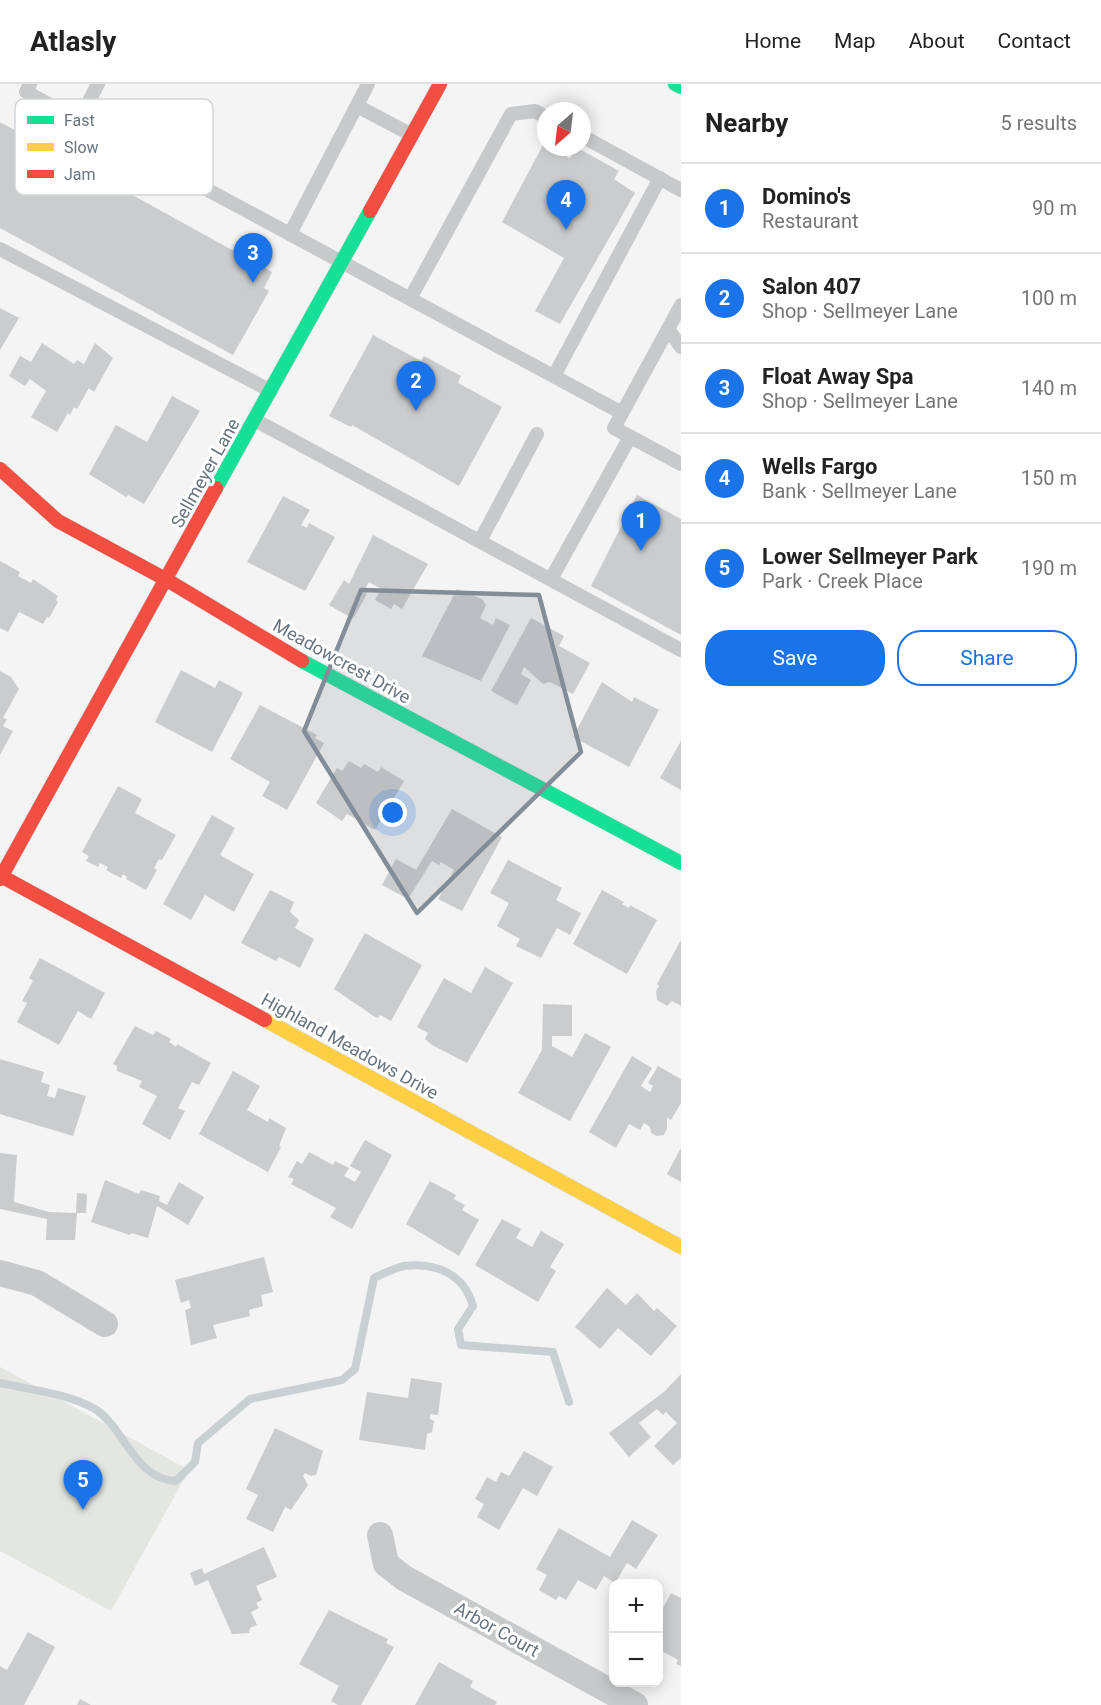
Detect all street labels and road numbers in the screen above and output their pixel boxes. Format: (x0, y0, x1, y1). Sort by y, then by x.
street label: Sellmeyer Lane (166, 415, 244, 531)
street label: Meadowcrest Drive (270, 614, 414, 708)
street label: Highland Meadows Drive (258, 989, 442, 1103)
street label: Arbor Court (451, 1597, 543, 1661)

